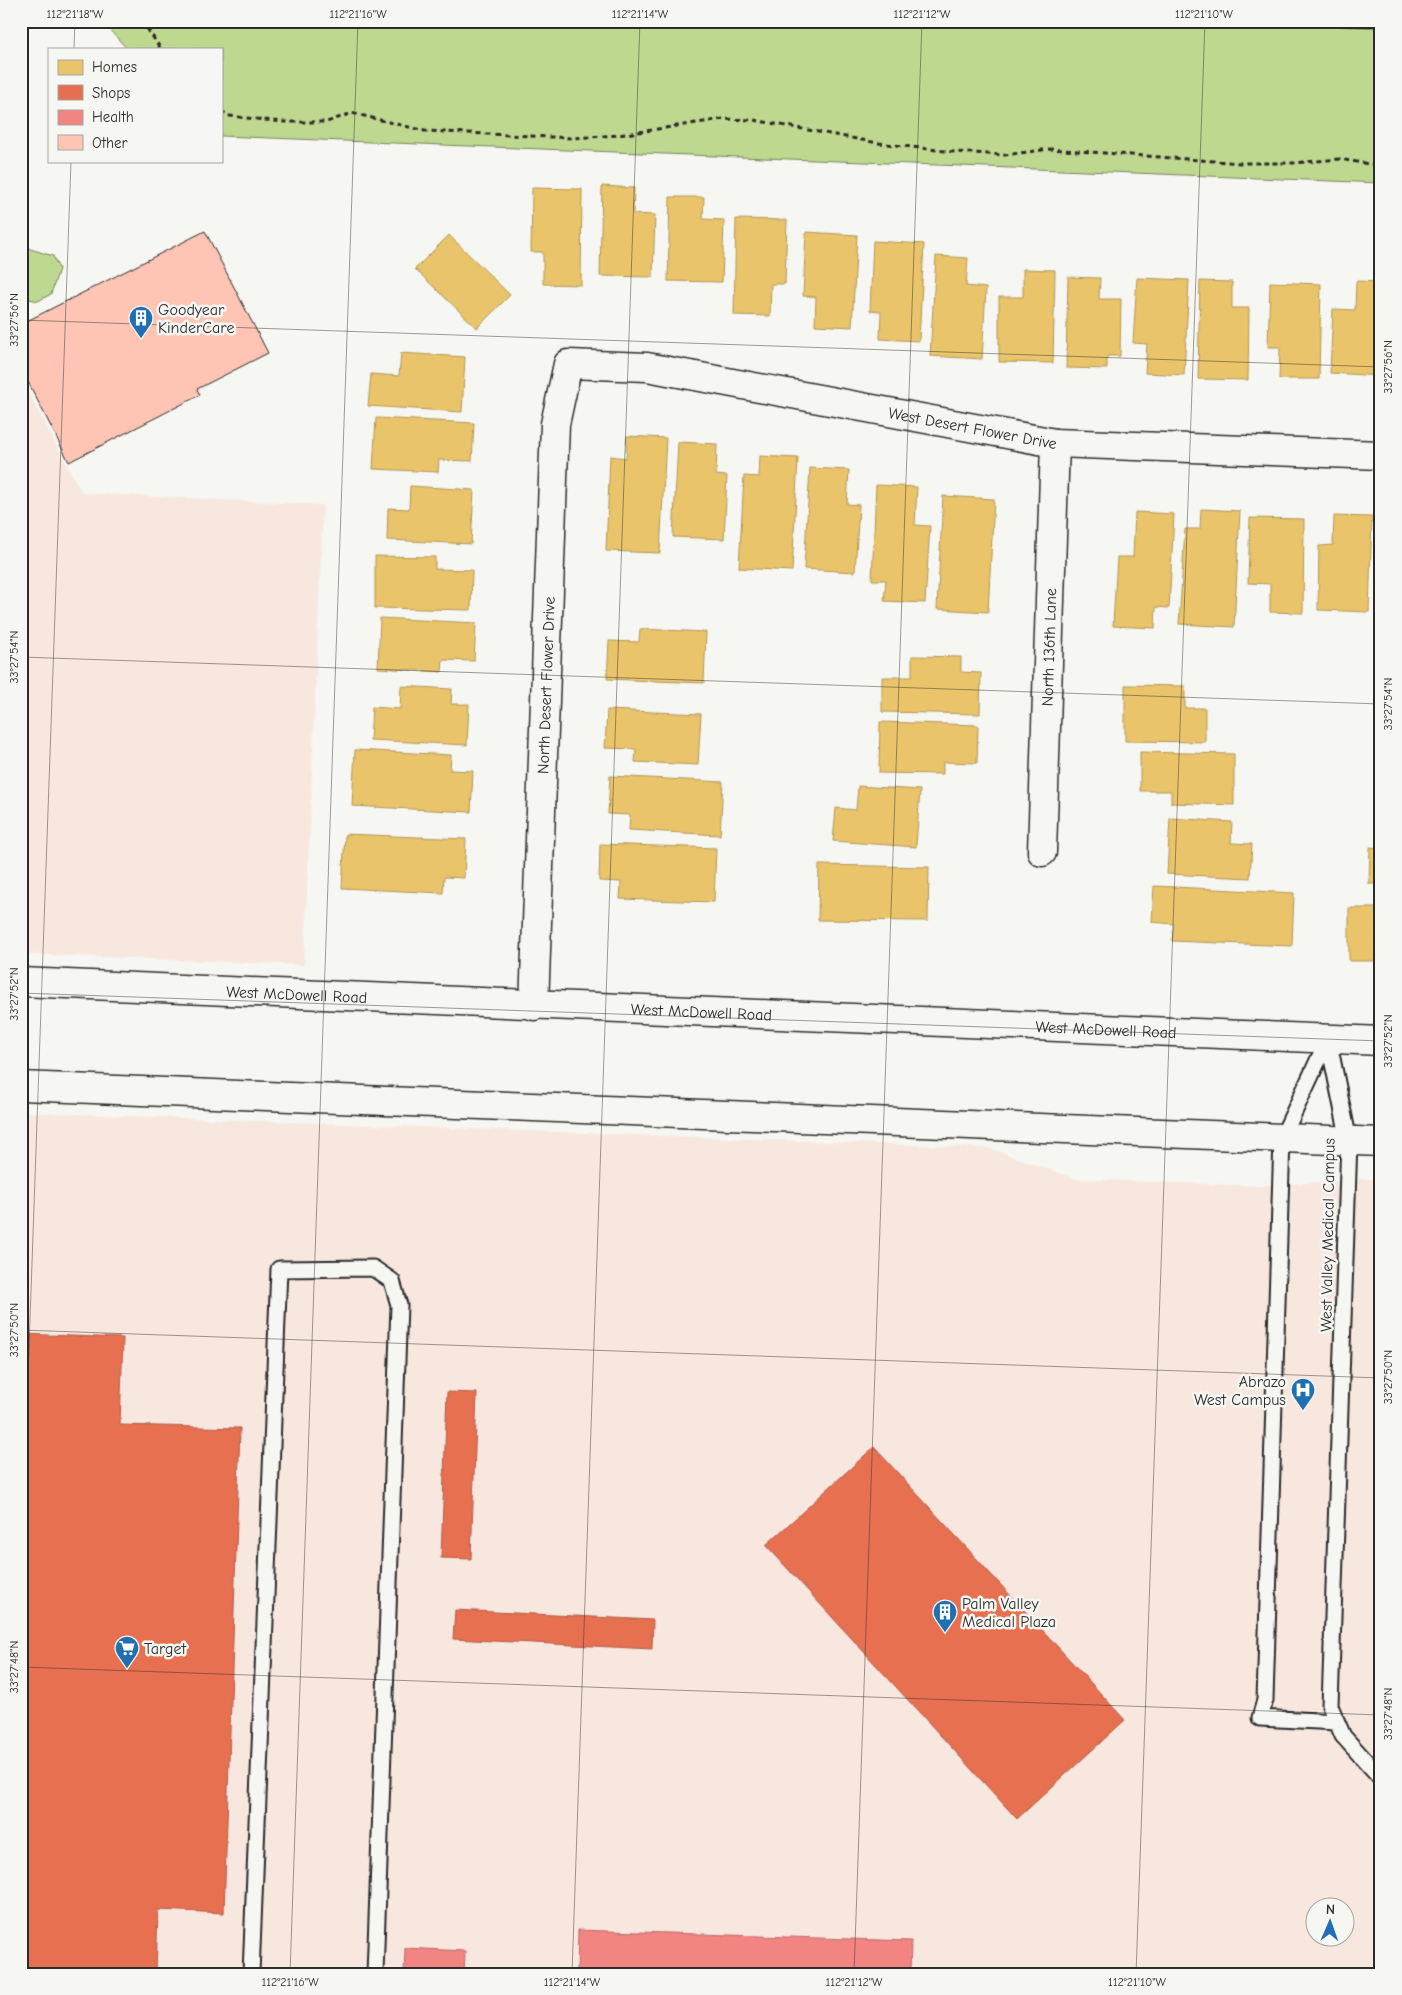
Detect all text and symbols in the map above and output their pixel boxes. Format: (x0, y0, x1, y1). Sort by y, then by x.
text: 112°21'18"W (47, 7, 104, 21)
text: 112°21'16"W (329, 7, 387, 21)
text: 112°21'14"W (612, 7, 669, 21)
text: 112°21'12"W (894, 7, 951, 21)
text: 112°21'10"W (1175, 7, 1234, 21)
legend (48, 48, 222, 162)
text: Homes (92, 58, 137, 76)
text: Shops (92, 84, 130, 102)
text: Health (92, 108, 134, 126)
text: Other (92, 134, 127, 152)
text: 33°27'56"N (7, 293, 21, 347)
place label: Goodyear KinderCare (158, 301, 234, 337)
building icon: Goodyear KinderCare (128, 305, 154, 339)
text: 33°27'56"N (1381, 340, 1395, 394)
street label: West Desert Flower Drive (887, 404, 1058, 453)
street label: North 136th Lane (1039, 588, 1060, 707)
street label: North Desert Flower Drive (534, 596, 559, 774)
text: 33°27'54"N (7, 631, 21, 683)
text: 33°27'54"N (1381, 678, 1395, 730)
text: 33°27'52"N (7, 967, 21, 1021)
street label: West McDowell Road (226, 983, 368, 1007)
street label: West McDowell Road (630, 1000, 772, 1025)
text: 33°27'52"N (1381, 1014, 1395, 1068)
street label: West McDowell Road (1035, 1018, 1177, 1042)
street label: West Valley Medical Campus (1317, 1138, 1339, 1332)
text: 33°27'50"N (7, 1303, 21, 1357)
text: 33°27'50"N (1381, 1350, 1395, 1404)
place label: Abrazo West Campus (1194, 1373, 1286, 1409)
hospital icon: Abrazo West Campus (1290, 1377, 1316, 1411)
place label: Palm Valley Medical Plaza (962, 1595, 1056, 1631)
building icon: Palm Valley Medical Plaza (932, 1599, 958, 1633)
supermarket icon: Target (114, 1635, 140, 1669)
place label: Target (144, 1640, 186, 1658)
text: 33°27'48"N (7, 1641, 21, 1693)
text: 33°27'48"N (1381, 1688, 1395, 1740)
north arrow (1304, 1898, 1354, 1948)
text: N (1326, 1901, 1335, 1918)
text: 112°21'16"W (261, 1975, 319, 1989)
text: 112°21'14"W (544, 1975, 601, 1989)
text: 112°21'12"W (826, 1975, 883, 1989)
text: 112°21'10"W (1108, 1975, 1167, 1989)

